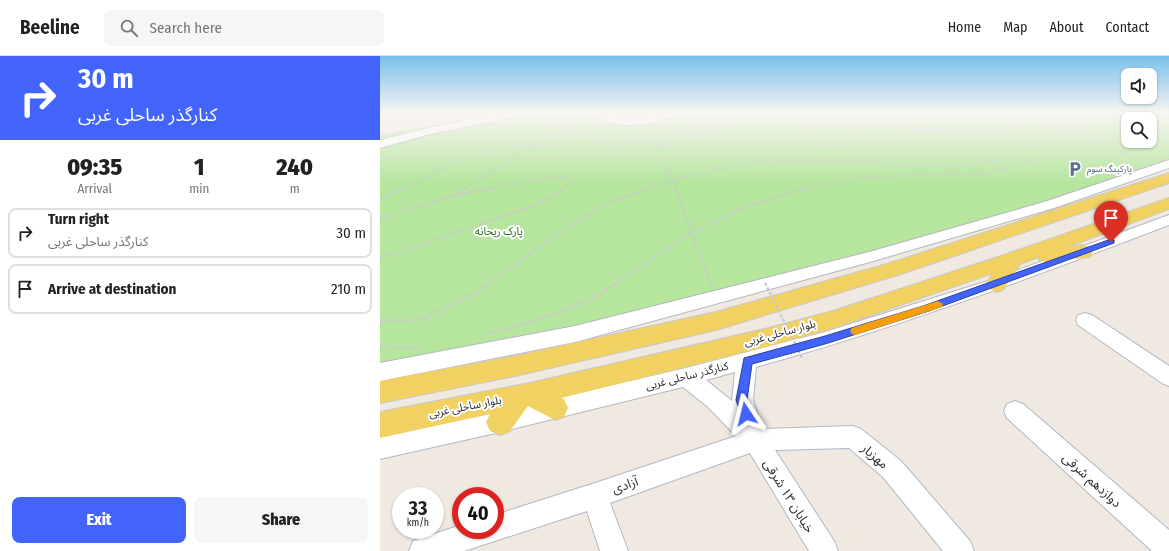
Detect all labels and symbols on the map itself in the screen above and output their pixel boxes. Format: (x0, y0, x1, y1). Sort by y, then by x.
parking icon: پارکینگ سوم (1066, 160, 1084, 178)
place label: پارکینگ سوم (1087, 164, 1132, 176)
pin (1094, 201, 1128, 242)
park label: پارک ریحانه (475, 225, 523, 239)
street label: بلوار ساحلی غربی (743, 317, 817, 349)
street label: کنارگذر ساحلی غربی (644, 359, 730, 393)
position arrow (725, 393, 767, 435)
street label: بلوار ساحلی غربی (428, 394, 502, 420)
street label: مهزیار (857, 440, 892, 472)
street label: دوازدهم شرقی (1058, 450, 1124, 513)
street label: خیابان ۱۳ شرقی (760, 456, 818, 536)
street label: آزادی (610, 473, 642, 497)
speed limit sign: 40 (452, 487, 504, 539)

